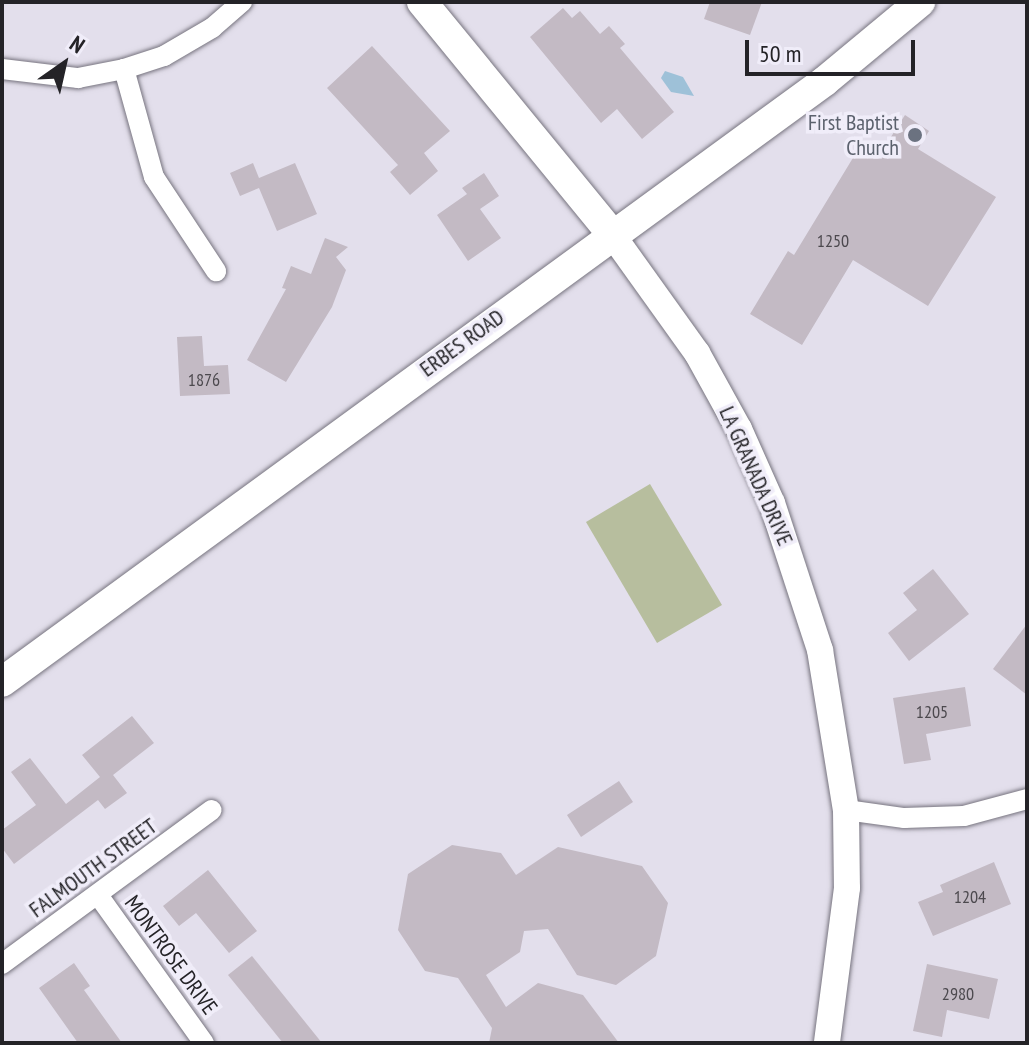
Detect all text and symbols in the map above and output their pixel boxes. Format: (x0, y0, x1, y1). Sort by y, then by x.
north arrow (24, 24, 104, 104)
scale bar (749, 24, 919, 74)
text: N (65, 29, 90, 59)
text: 50 m (759, 38, 801, 69)
place label: First Baptist Church (808, 109, 899, 160)
marker: First Baptist Church (906, 126, 924, 144)
house number: 1250 (817, 230, 849, 252)
street label: ERBES ROAD (415, 304, 509, 382)
house number: 1876 (188, 369, 220, 391)
street label: LA GRANADA DRIVE (713, 402, 799, 550)
house number: 1205 (916, 701, 948, 723)
street label: FALMOUTH STREET (24, 813, 162, 923)
house number: 1204 (954, 886, 986, 908)
street label: MONTROSE DRIVE (119, 891, 223, 1019)
house number: 2980 (942, 983, 974, 1005)

